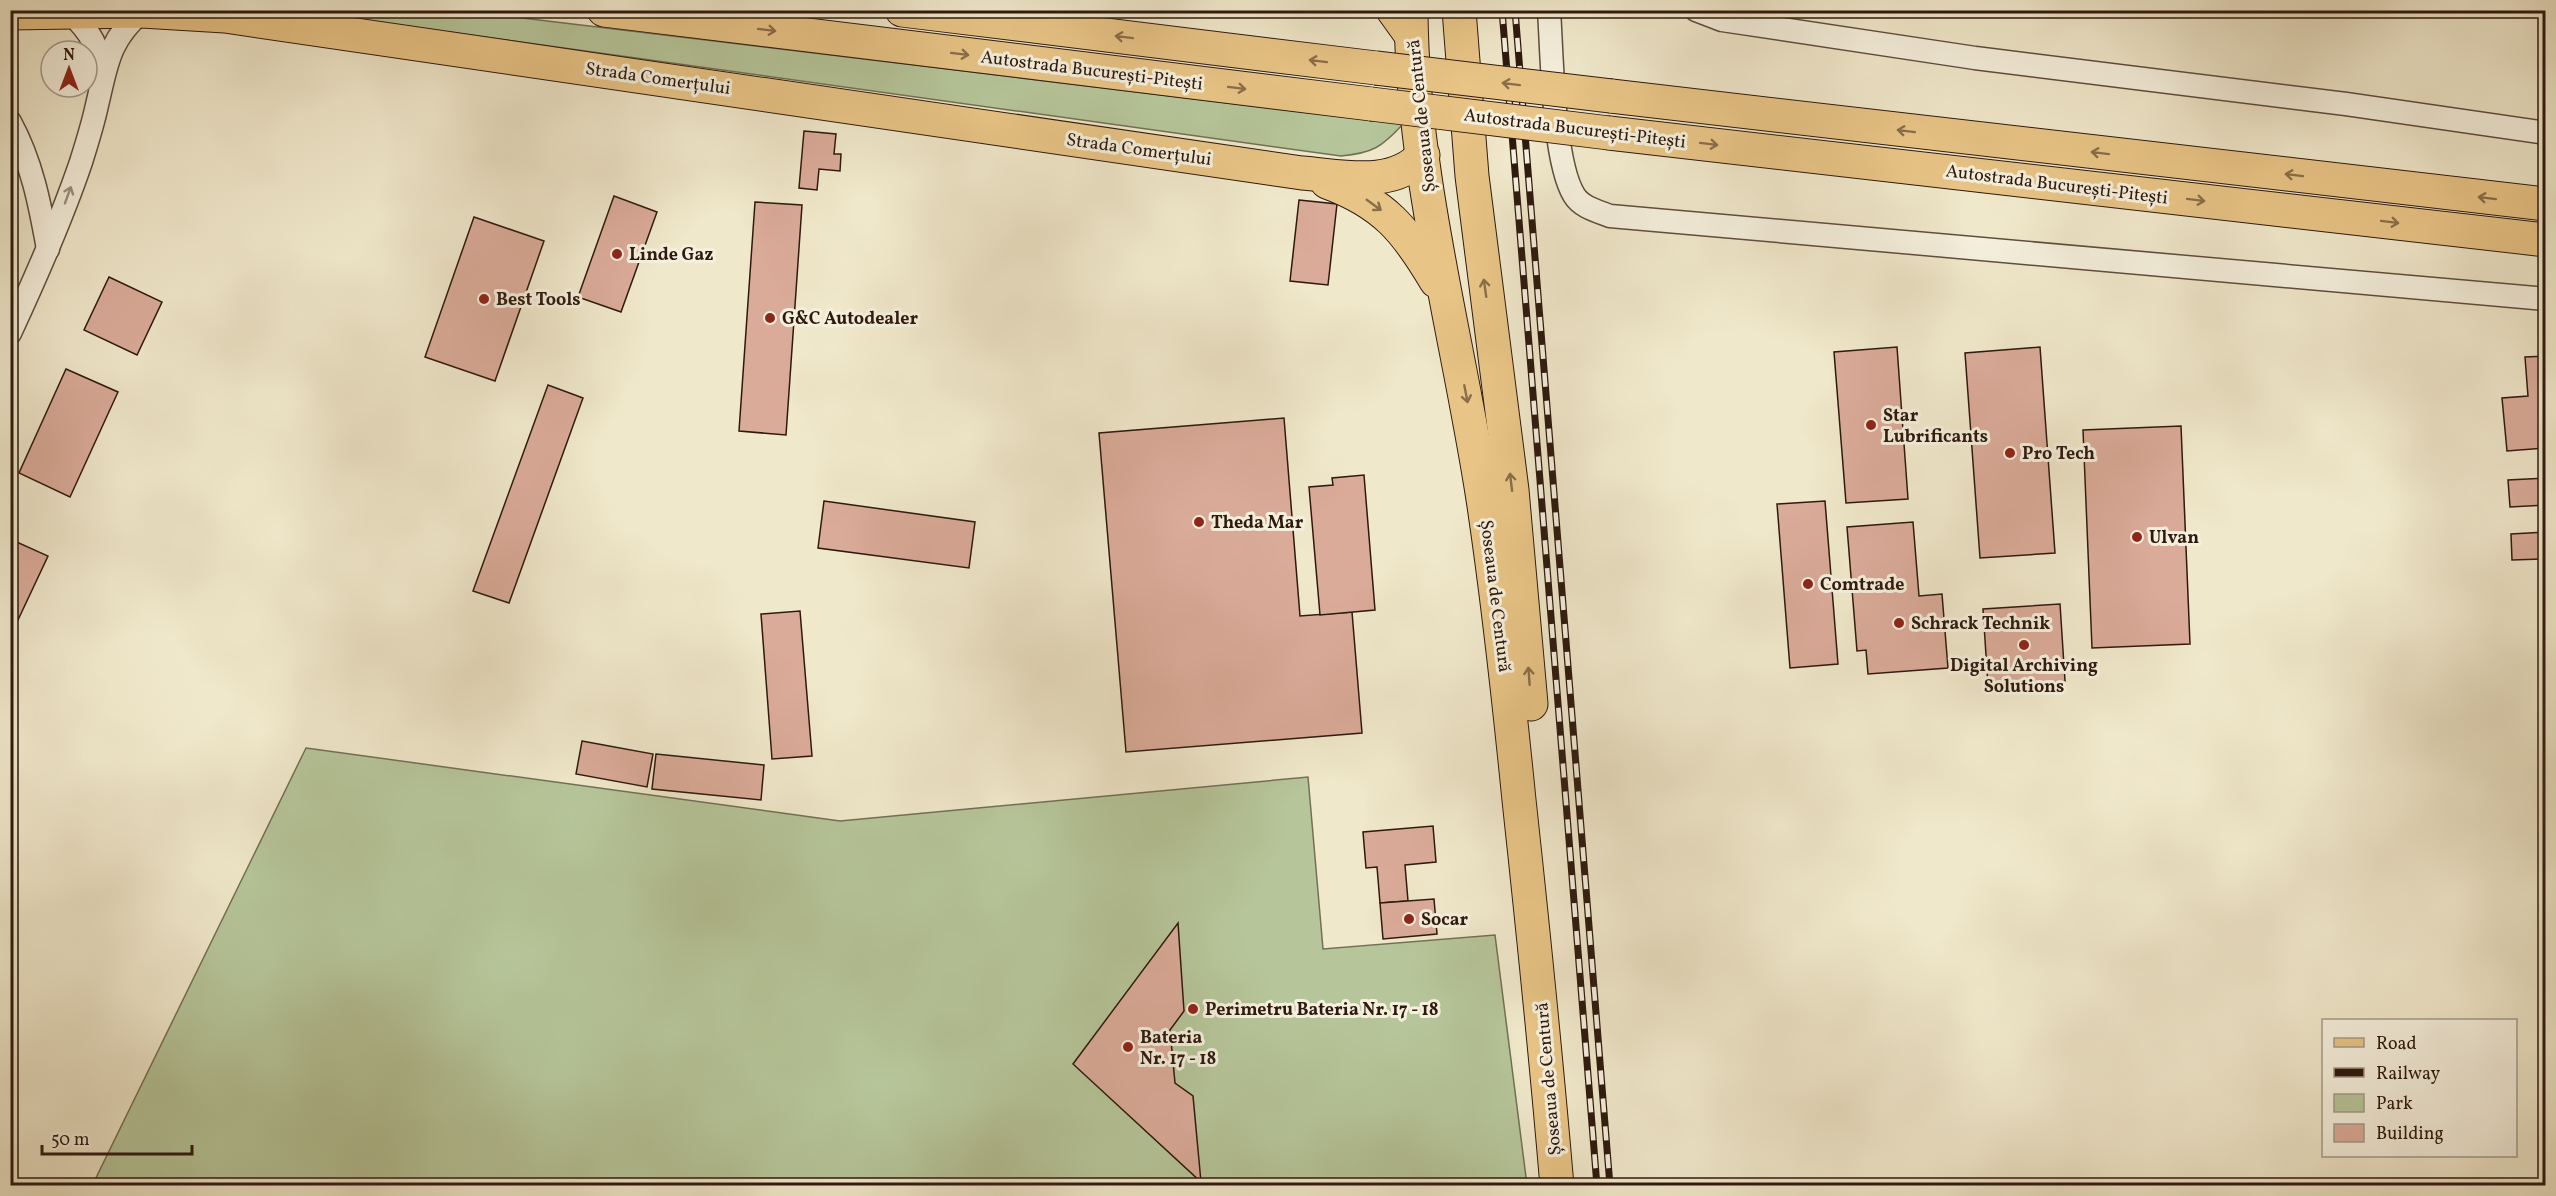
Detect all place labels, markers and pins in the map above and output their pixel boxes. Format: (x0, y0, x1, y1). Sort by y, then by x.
place label: Linde Gaz (629, 243, 713, 268)
marker: Linde Gaz (610, 247, 624, 261)
place label: Best Tools (496, 288, 581, 313)
marker: Best Tools (477, 292, 491, 306)
place label: G&C Autodealer (782, 307, 918, 332)
marker: G&C Autodealer (763, 311, 777, 325)
place label: Star Lubrificants (1883, 404, 1988, 450)
marker: Star Lubrificants (1864, 418, 1878, 432)
place label: Pro Tech (2022, 442, 2095, 467)
marker: Pro Tech (2003, 446, 2017, 460)
place label: Theda Mar (1211, 511, 1304, 536)
marker: Theda Mar (1192, 515, 1206, 529)
place label: Ulvan (2149, 526, 2199, 551)
marker: Ulvan (2130, 530, 2144, 544)
place label: Comtrade (1820, 573, 1904, 598)
marker: Comtrade (1801, 577, 1815, 591)
place label: Schrack Technik (1911, 612, 2050, 637)
marker: Schrack Technik (1892, 616, 1906, 630)
marker: Digital Archiving Solutions (2017, 638, 2031, 652)
place label: Digital Archiving Solutions (1950, 654, 2098, 700)
place label: Socar (1421, 908, 1469, 933)
marker: Socar (1402, 912, 1416, 926)
place label: Perimetru Bateria Nr. 17 - 18 (1205, 998, 1439, 1023)
marker: Perimetru Bateria Nr. 17 - 18 (1186, 1002, 1200, 1016)
place label: Bateria Nr. 17 - 18 (1140, 1026, 1216, 1072)
marker: Bateria Nr. 17 - 18 (1121, 1040, 1135, 1054)

